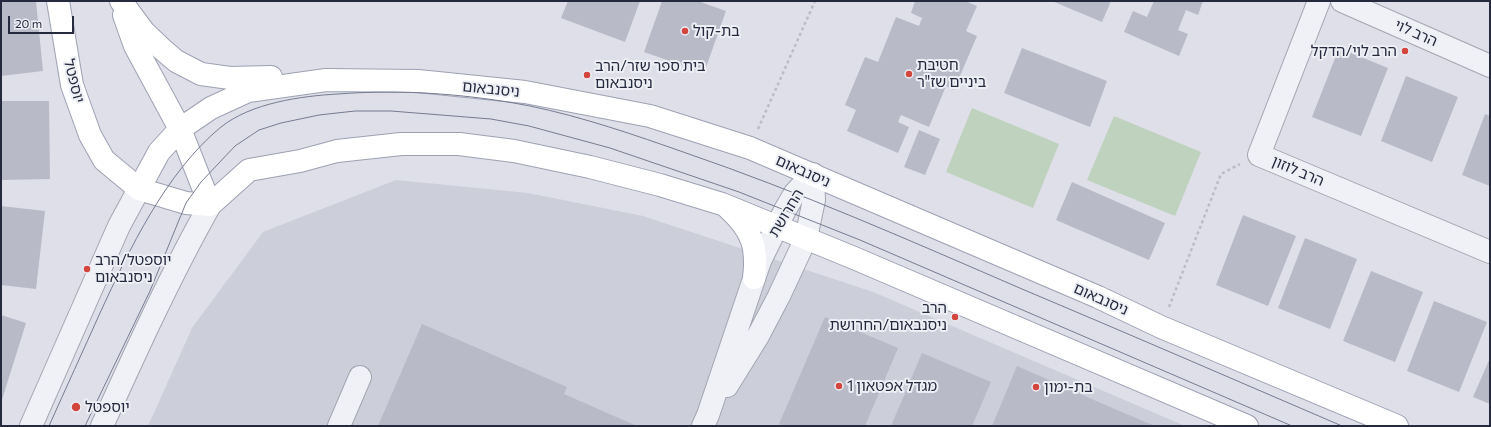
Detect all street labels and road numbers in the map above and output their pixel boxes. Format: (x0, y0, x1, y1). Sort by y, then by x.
street label: הרב לוי (1392, 16, 1440, 50)
street label: יוספטל (60, 57, 88, 105)
street label: ניסנבאום (461, 77, 521, 101)
street label: ניסנבאום (773, 151, 833, 191)
street label: הרב לוזון (1269, 152, 1327, 190)
street label: החרושת (765, 186, 807, 240)
street label: ניסנבאום (1071, 279, 1131, 319)

